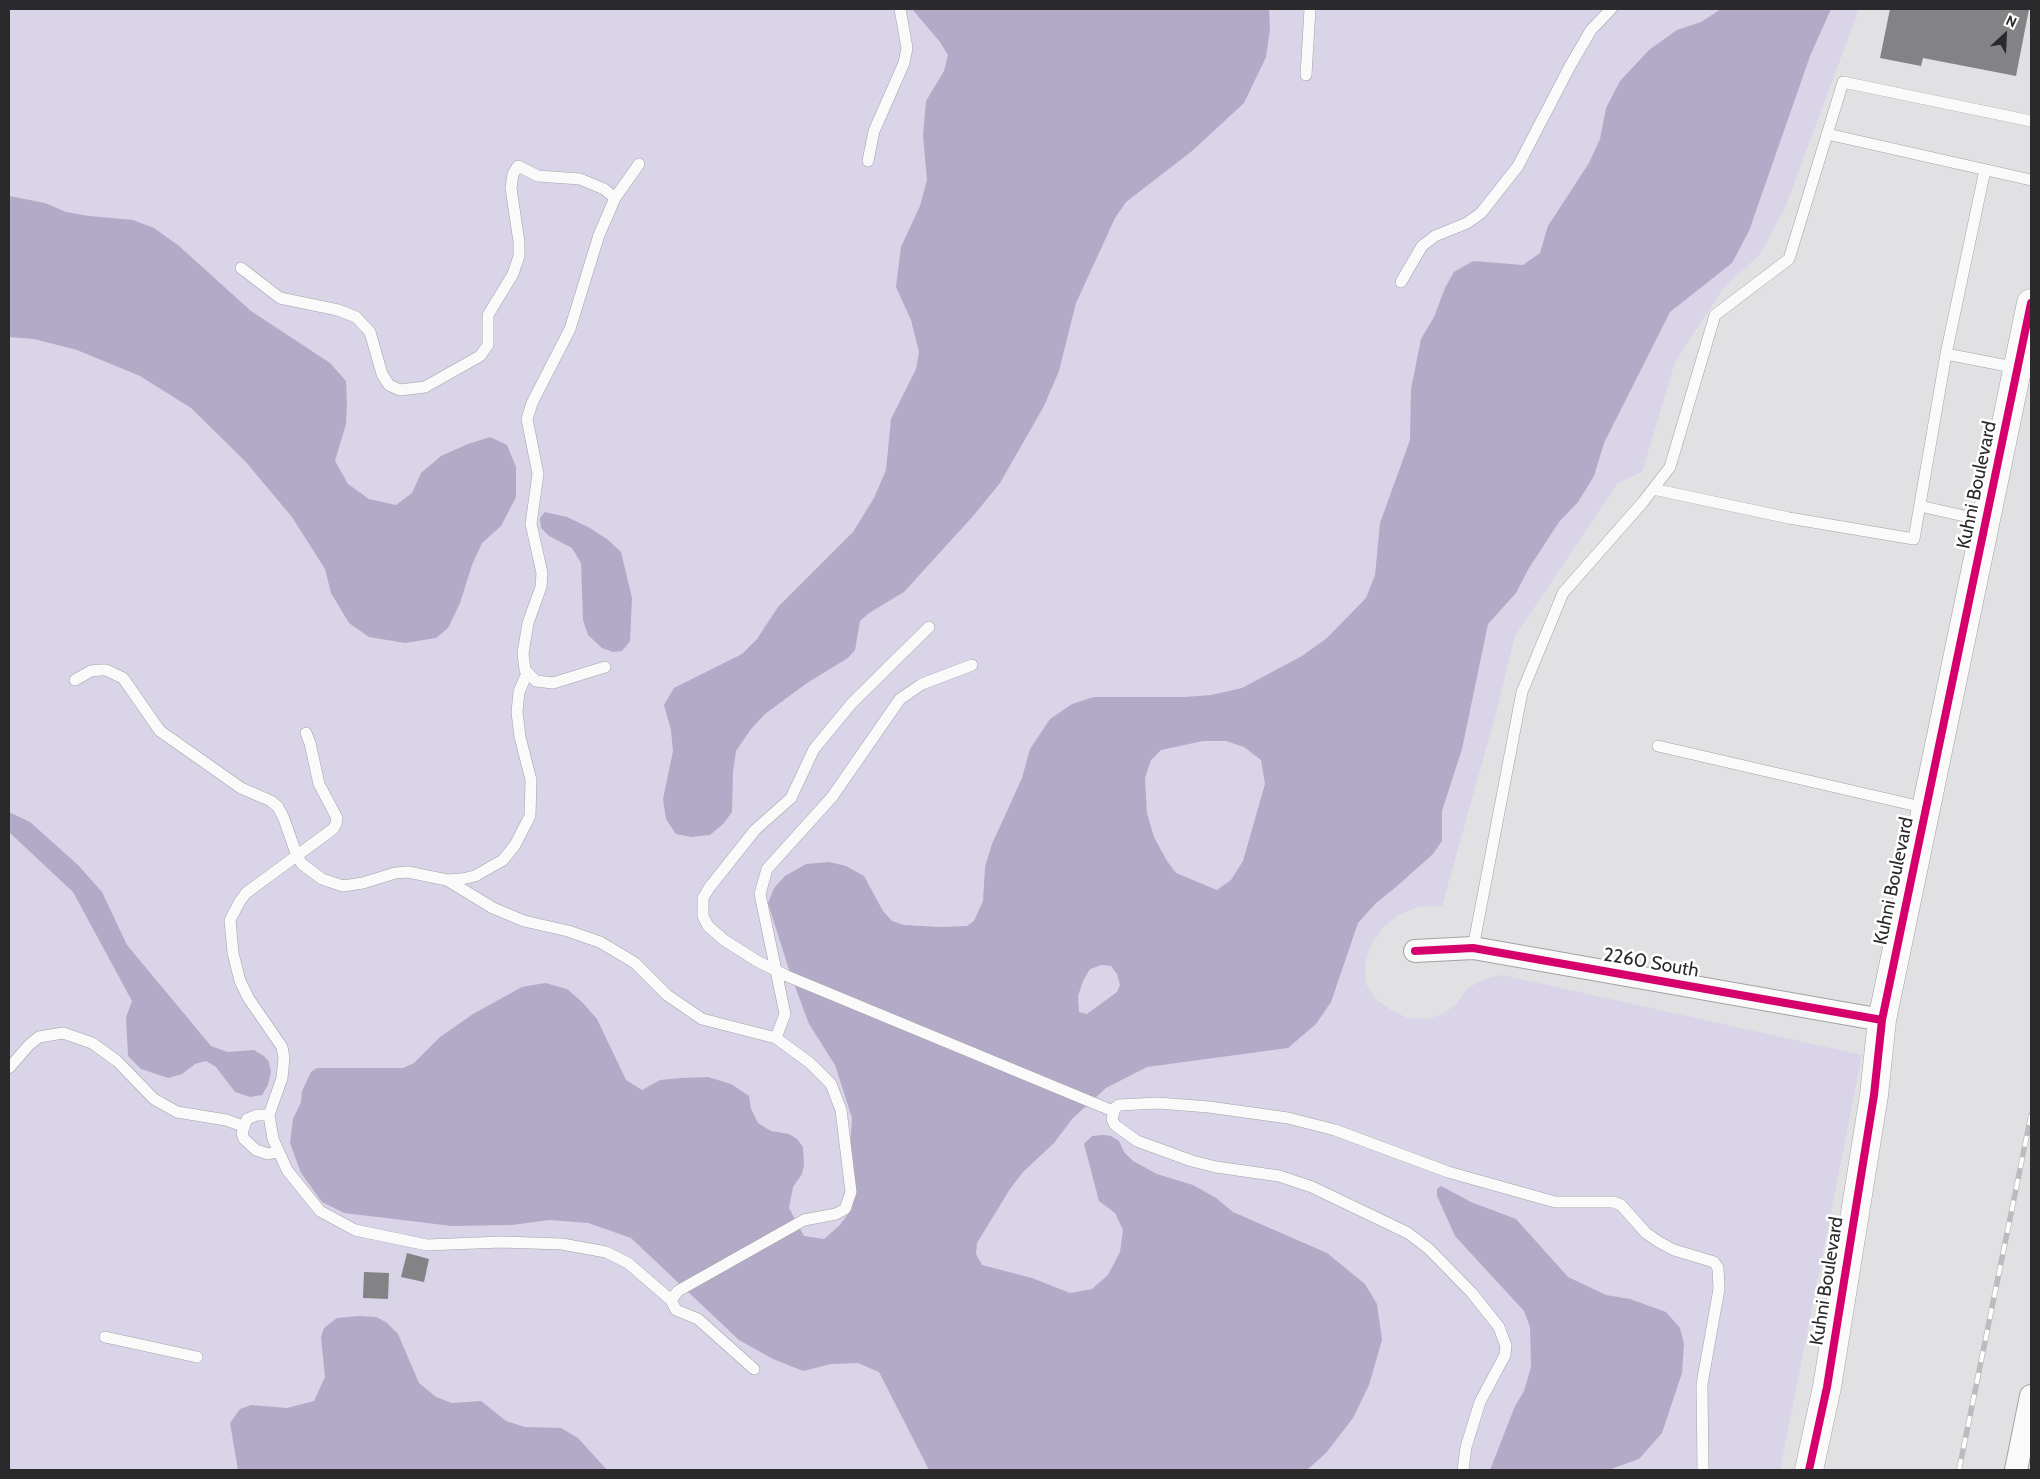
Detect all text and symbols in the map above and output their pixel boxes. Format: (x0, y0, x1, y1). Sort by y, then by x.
north arrow (1980, 10, 2030, 60)
text: N (2003, 11, 2020, 32)
street label: Kuhni Boulevard (1952, 419, 2002, 551)
street label: Kuhni Boulevard (1869, 815, 1919, 947)
street label: 2260 South (1602, 943, 1700, 983)
street label: Kuhni Boulevard (1806, 1215, 1848, 1347)

